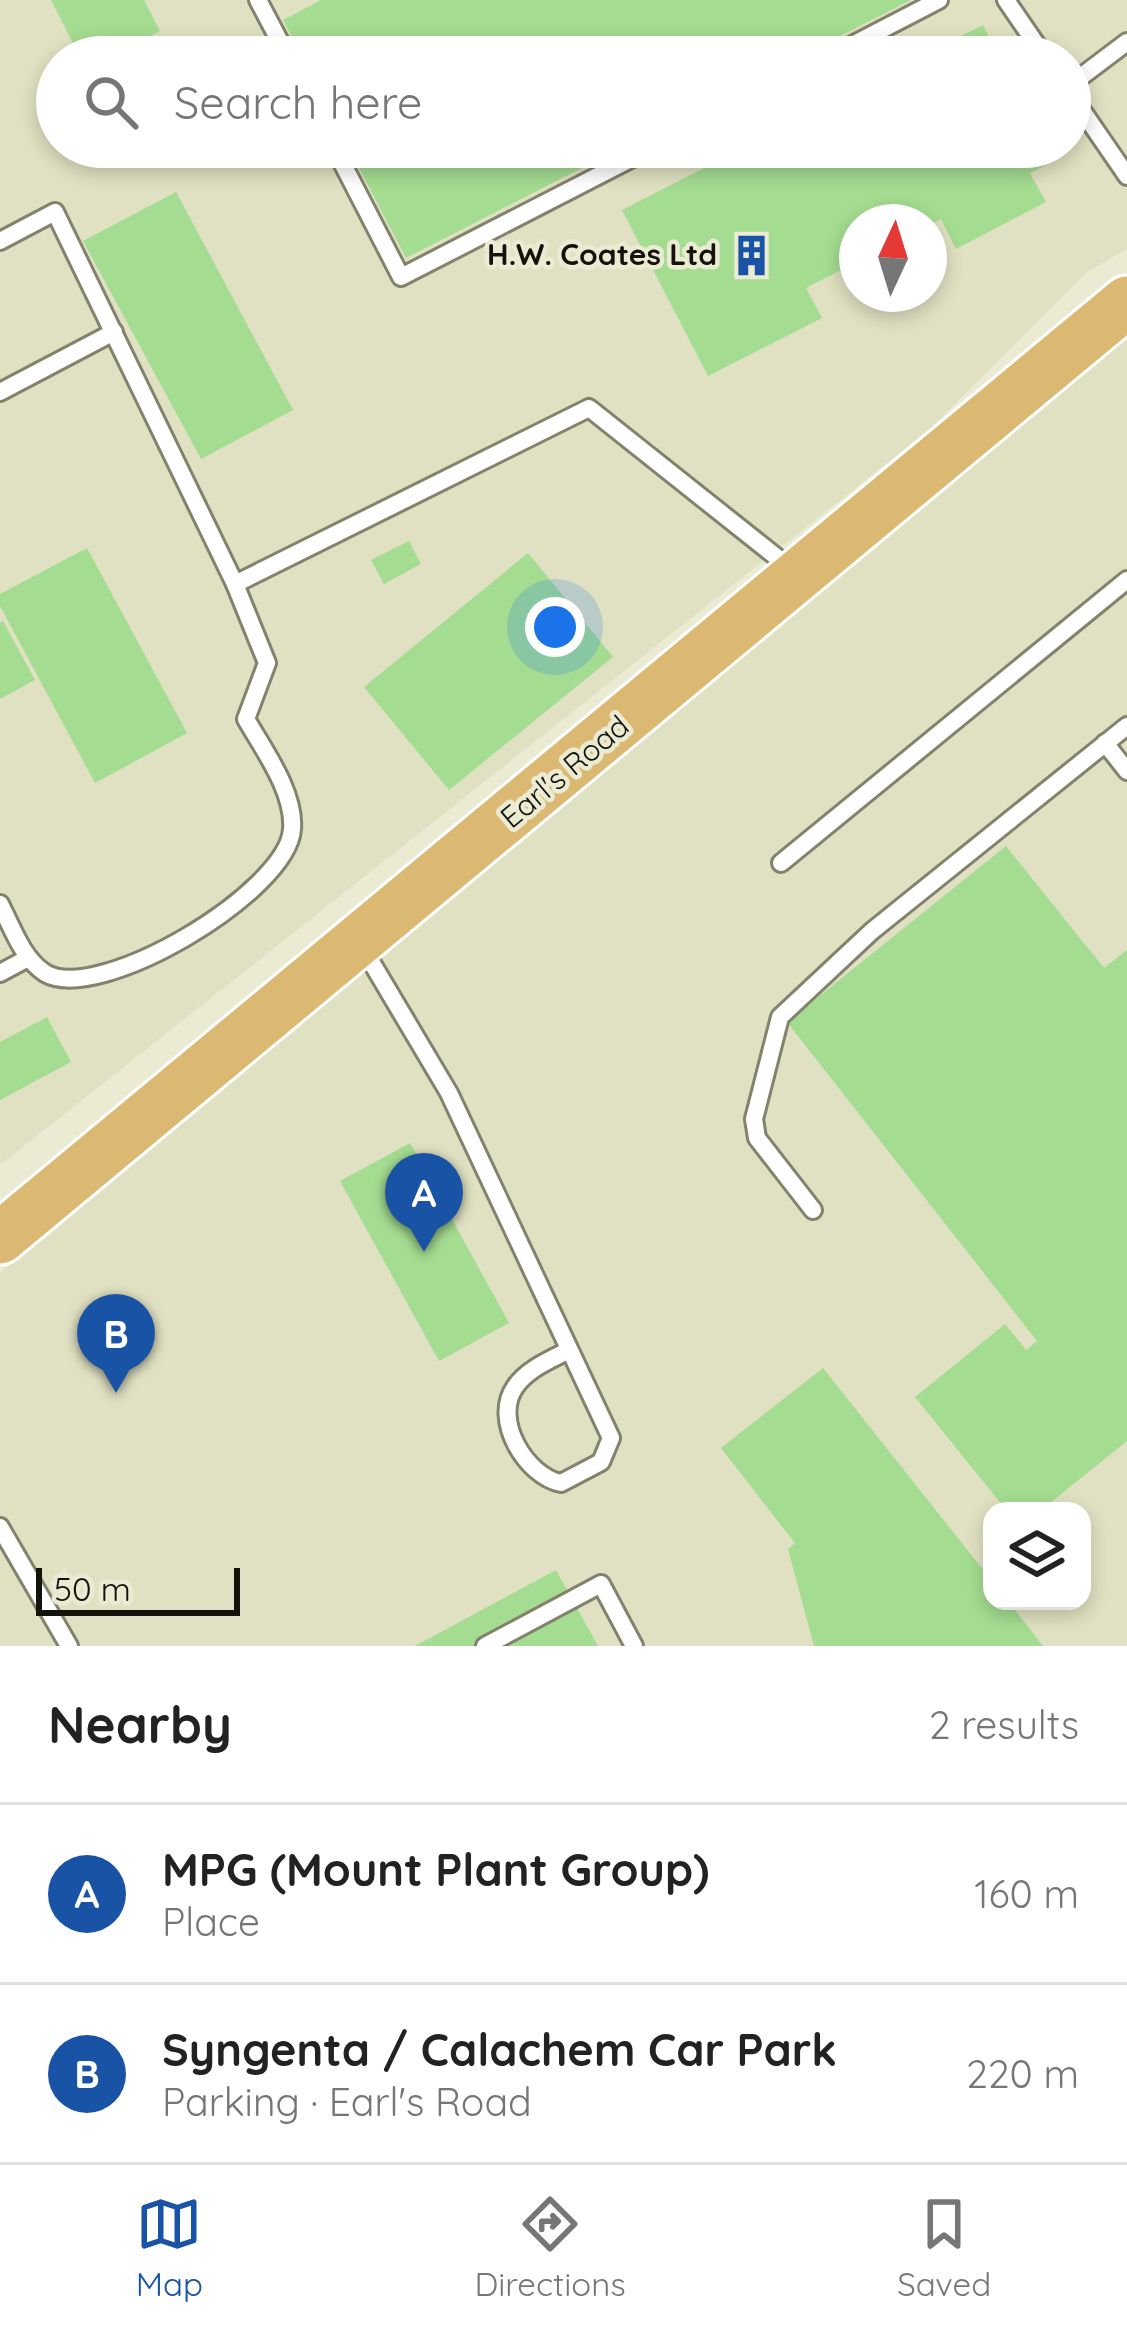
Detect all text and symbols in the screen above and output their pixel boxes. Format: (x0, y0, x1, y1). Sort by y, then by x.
search box (36, 36, 1091, 168)
icon: search (78, 69, 144, 135)
text: Search here (174, 74, 422, 130)
north arrow (839, 204, 947, 312)
building icon: H.W. Coates Ltd (728, 232, 774, 278)
place label: H.W. Coates Ltd (487, 235, 717, 273)
your location (525, 597, 585, 657)
street label: Earl's Road (492, 706, 636, 836)
pin: A (385, 1153, 463, 1252)
pin: B (77, 1294, 155, 1393)
map controls (983, 1502, 1091, 1610)
button: layers (983, 1502, 1091, 1610)
scale bar (36, 1562, 240, 1615)
text: 50 m (54, 1568, 131, 1609)
text: Nearby (48, 1692, 232, 1756)
text: 2 results (929, 1700, 1079, 1749)
text: MPG (Mount Plant Group) (162, 1841, 709, 1897)
text: A (75, 1869, 99, 1918)
text: 160 m (974, 1869, 1079, 1918)
text: Place (162, 1897, 260, 1946)
text: Syngenta / Calachem Car Park (162, 2021, 837, 2077)
text: B (74, 2049, 100, 2098)
text: 220 m (966, 2049, 1079, 2098)
text: Parking · Earl's Road (162, 2077, 532, 2126)
tab: Map (136, 2191, 203, 2304)
tab: Directions (474, 2191, 626, 2304)
tab: Saved (897, 2191, 991, 2304)

